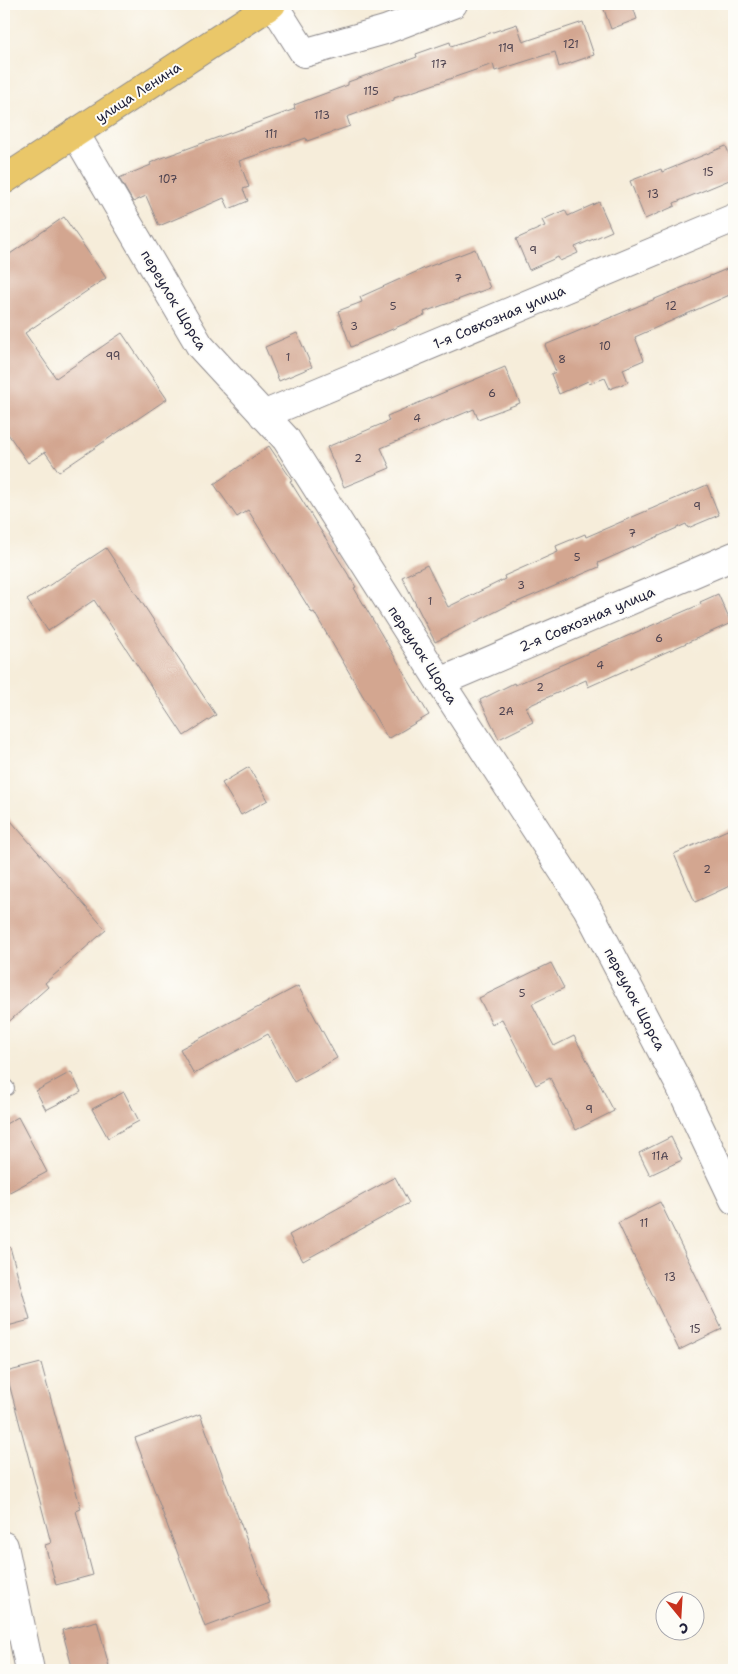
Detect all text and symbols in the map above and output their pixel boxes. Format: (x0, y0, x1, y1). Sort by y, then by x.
house number: 121 (563, 37, 579, 52)
house number: 119 (498, 41, 514, 56)
house number: 117 (431, 57, 447, 72)
street label: улица Ленина (92, 58, 184, 126)
house number: 115 (363, 84, 379, 99)
house number: 113 (314, 108, 330, 123)
house number: 111 (264, 127, 278, 142)
house number: 15 (702, 165, 714, 180)
house number: 107 (158, 172, 178, 187)
house number: 13 (647, 187, 659, 202)
house number: 9 (529, 243, 537, 258)
street label: переулок Щорса (137, 247, 211, 354)
house number: 7 (454, 271, 462, 286)
street label: 1-я Совхозная улица (430, 281, 568, 353)
house number: 5 (390, 299, 397, 314)
house number: 12 (665, 299, 677, 314)
house number: 3 (350, 319, 358, 334)
house number: 10 (599, 339, 611, 354)
house number: 99 (106, 349, 120, 364)
house number: 1 (286, 350, 290, 365)
house number: 8 (558, 352, 566, 367)
house number: 6 (488, 386, 496, 401)
house number: 4 (413, 411, 421, 426)
house number: 2 (354, 451, 362, 466)
house number: 9 (693, 499, 701, 514)
house number: 7 (628, 526, 636, 541)
house number: 5 (574, 550, 581, 565)
house number: 3 (517, 578, 525, 593)
street label: 2-я Совхозная улица (517, 582, 658, 656)
house number: 1 (428, 594, 432, 609)
street label: переулок Щорса (384, 602, 462, 708)
house number: 6 (655, 631, 663, 646)
house number: 4 (596, 658, 604, 673)
house number: 2 (536, 680, 544, 695)
house number: 2А (498, 704, 514, 719)
house number: 2 (703, 862, 711, 877)
street label: переулок Щорса (600, 945, 670, 1054)
house number: 5 (519, 986, 526, 1001)
house number: 9 (585, 1102, 593, 1117)
house number: 11А (652, 1149, 668, 1164)
house number: 11 (640, 1216, 648, 1231)
house number: 13 (664, 1270, 676, 1285)
house number: 15 (689, 1322, 701, 1337)
north arrow (656, 1592, 706, 1642)
text: С (677, 1618, 691, 1638)

